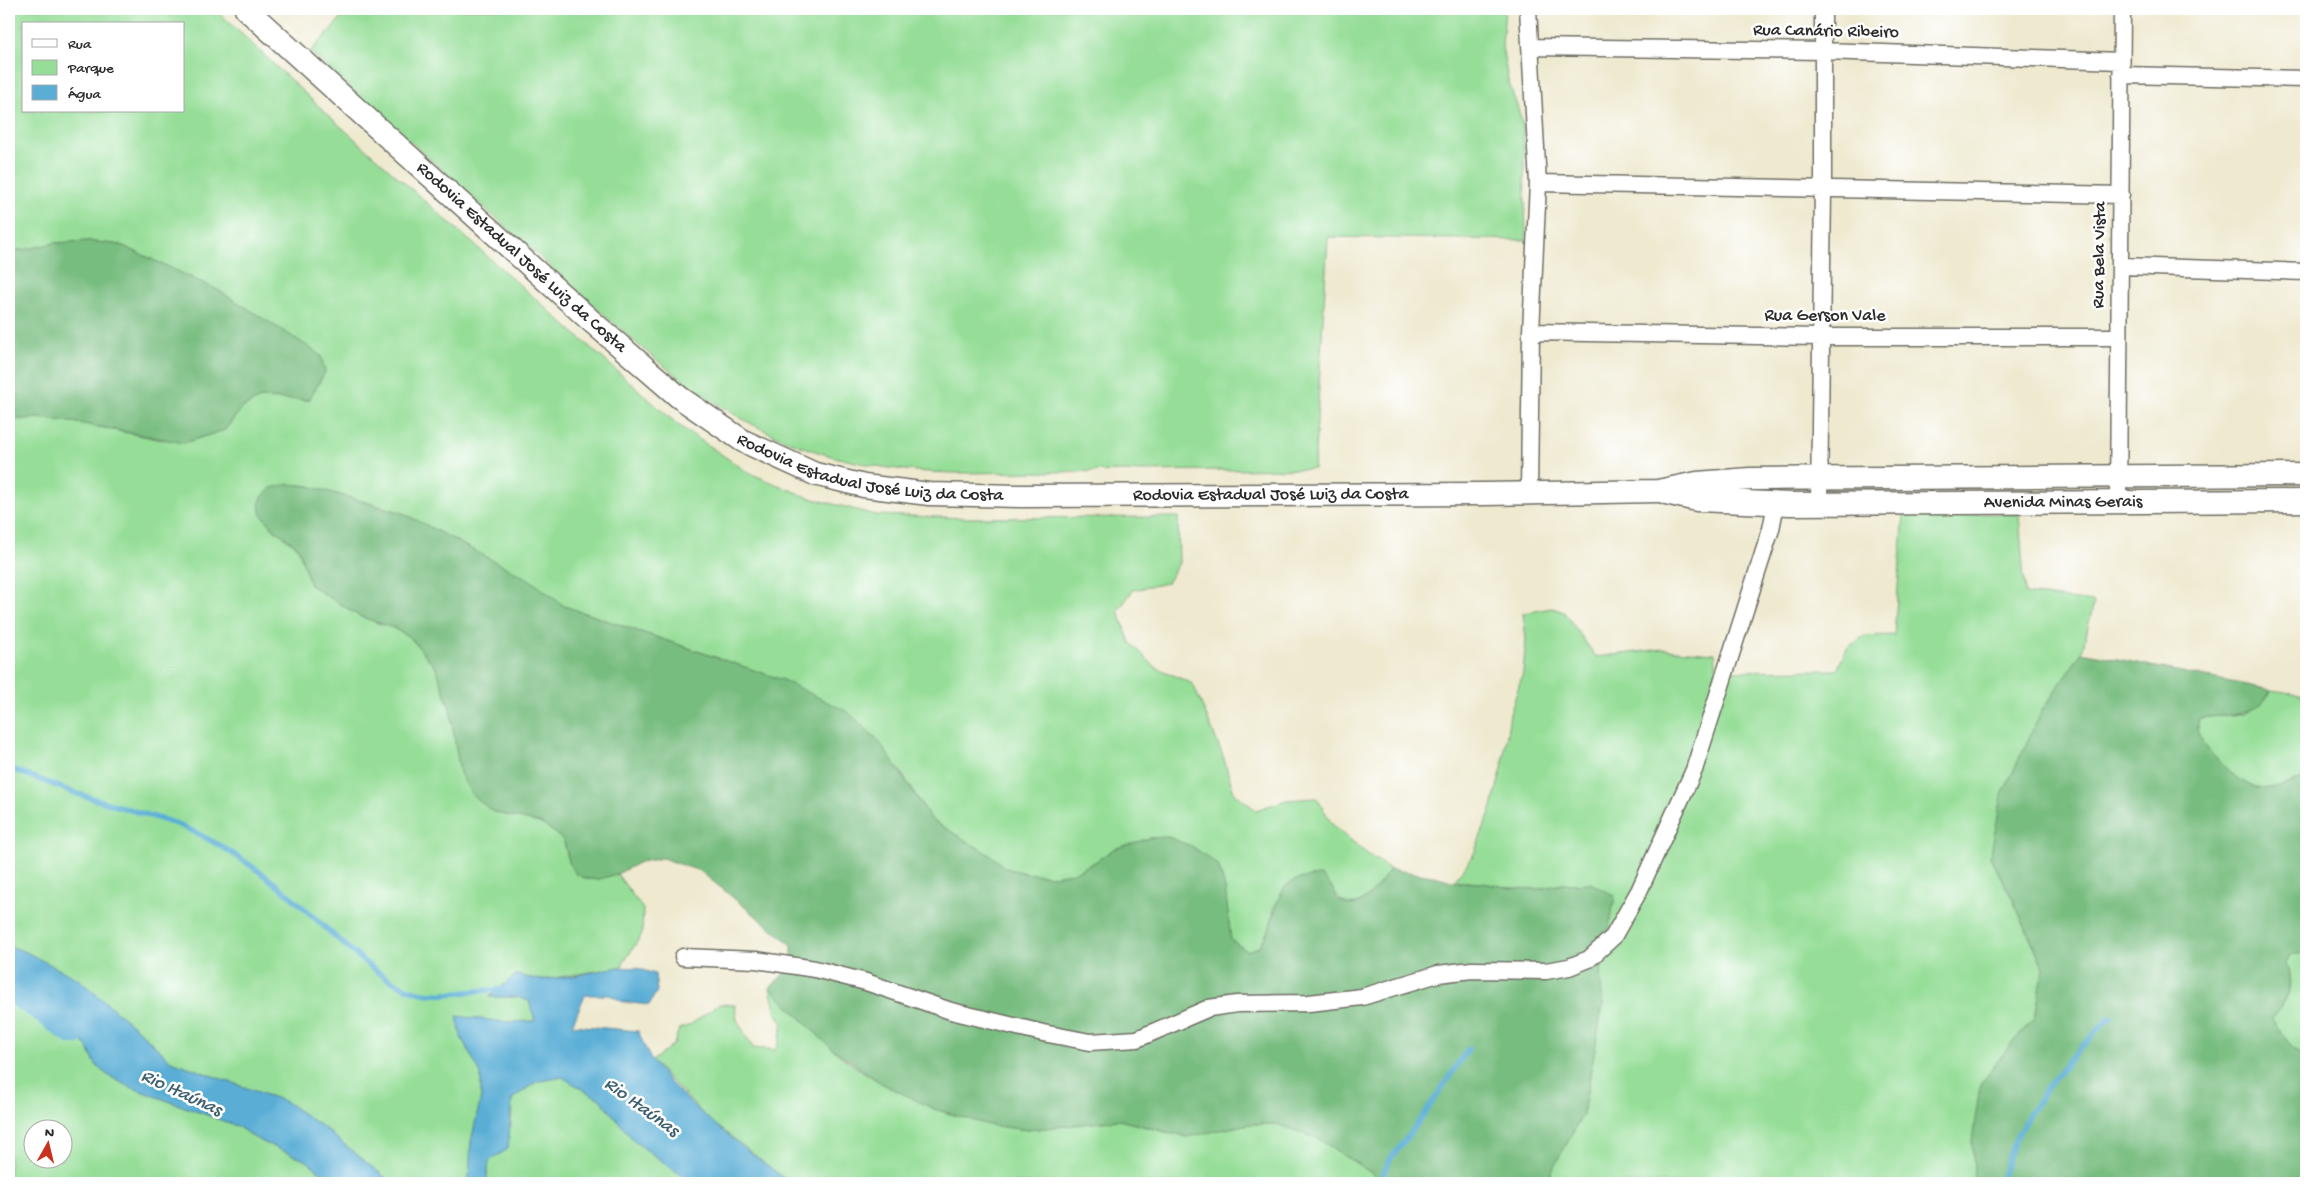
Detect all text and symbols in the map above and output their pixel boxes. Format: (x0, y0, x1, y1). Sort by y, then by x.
street label: Rua Canário Ribeiro (1753, 20, 1899, 44)
legend (22, 22, 185, 112)
text: Rua (68, 36, 92, 54)
text: Parque (67, 60, 114, 78)
text: Água (68, 86, 101, 104)
street label: Rodovia Estadual José Luiz da Costa (412, 158, 632, 358)
street label: Rua Bela Vista (2089, 200, 2111, 309)
street label: Rua Gerson Vale (1764, 306, 1886, 327)
street label: Rodovia Estadual José Luiz da Costa (732, 429, 1005, 506)
street label: Rodovia Estadual José Luiz da Costa (1133, 484, 1409, 506)
street label: Avenida Minas Gerais (1984, 491, 2144, 513)
water label: Rio Itaúnas (137, 1065, 227, 1124)
water label: Rio Itaúnas (599, 1073, 684, 1144)
north arrow (22, 1120, 72, 1170)
text: N (44, 1125, 55, 1143)

